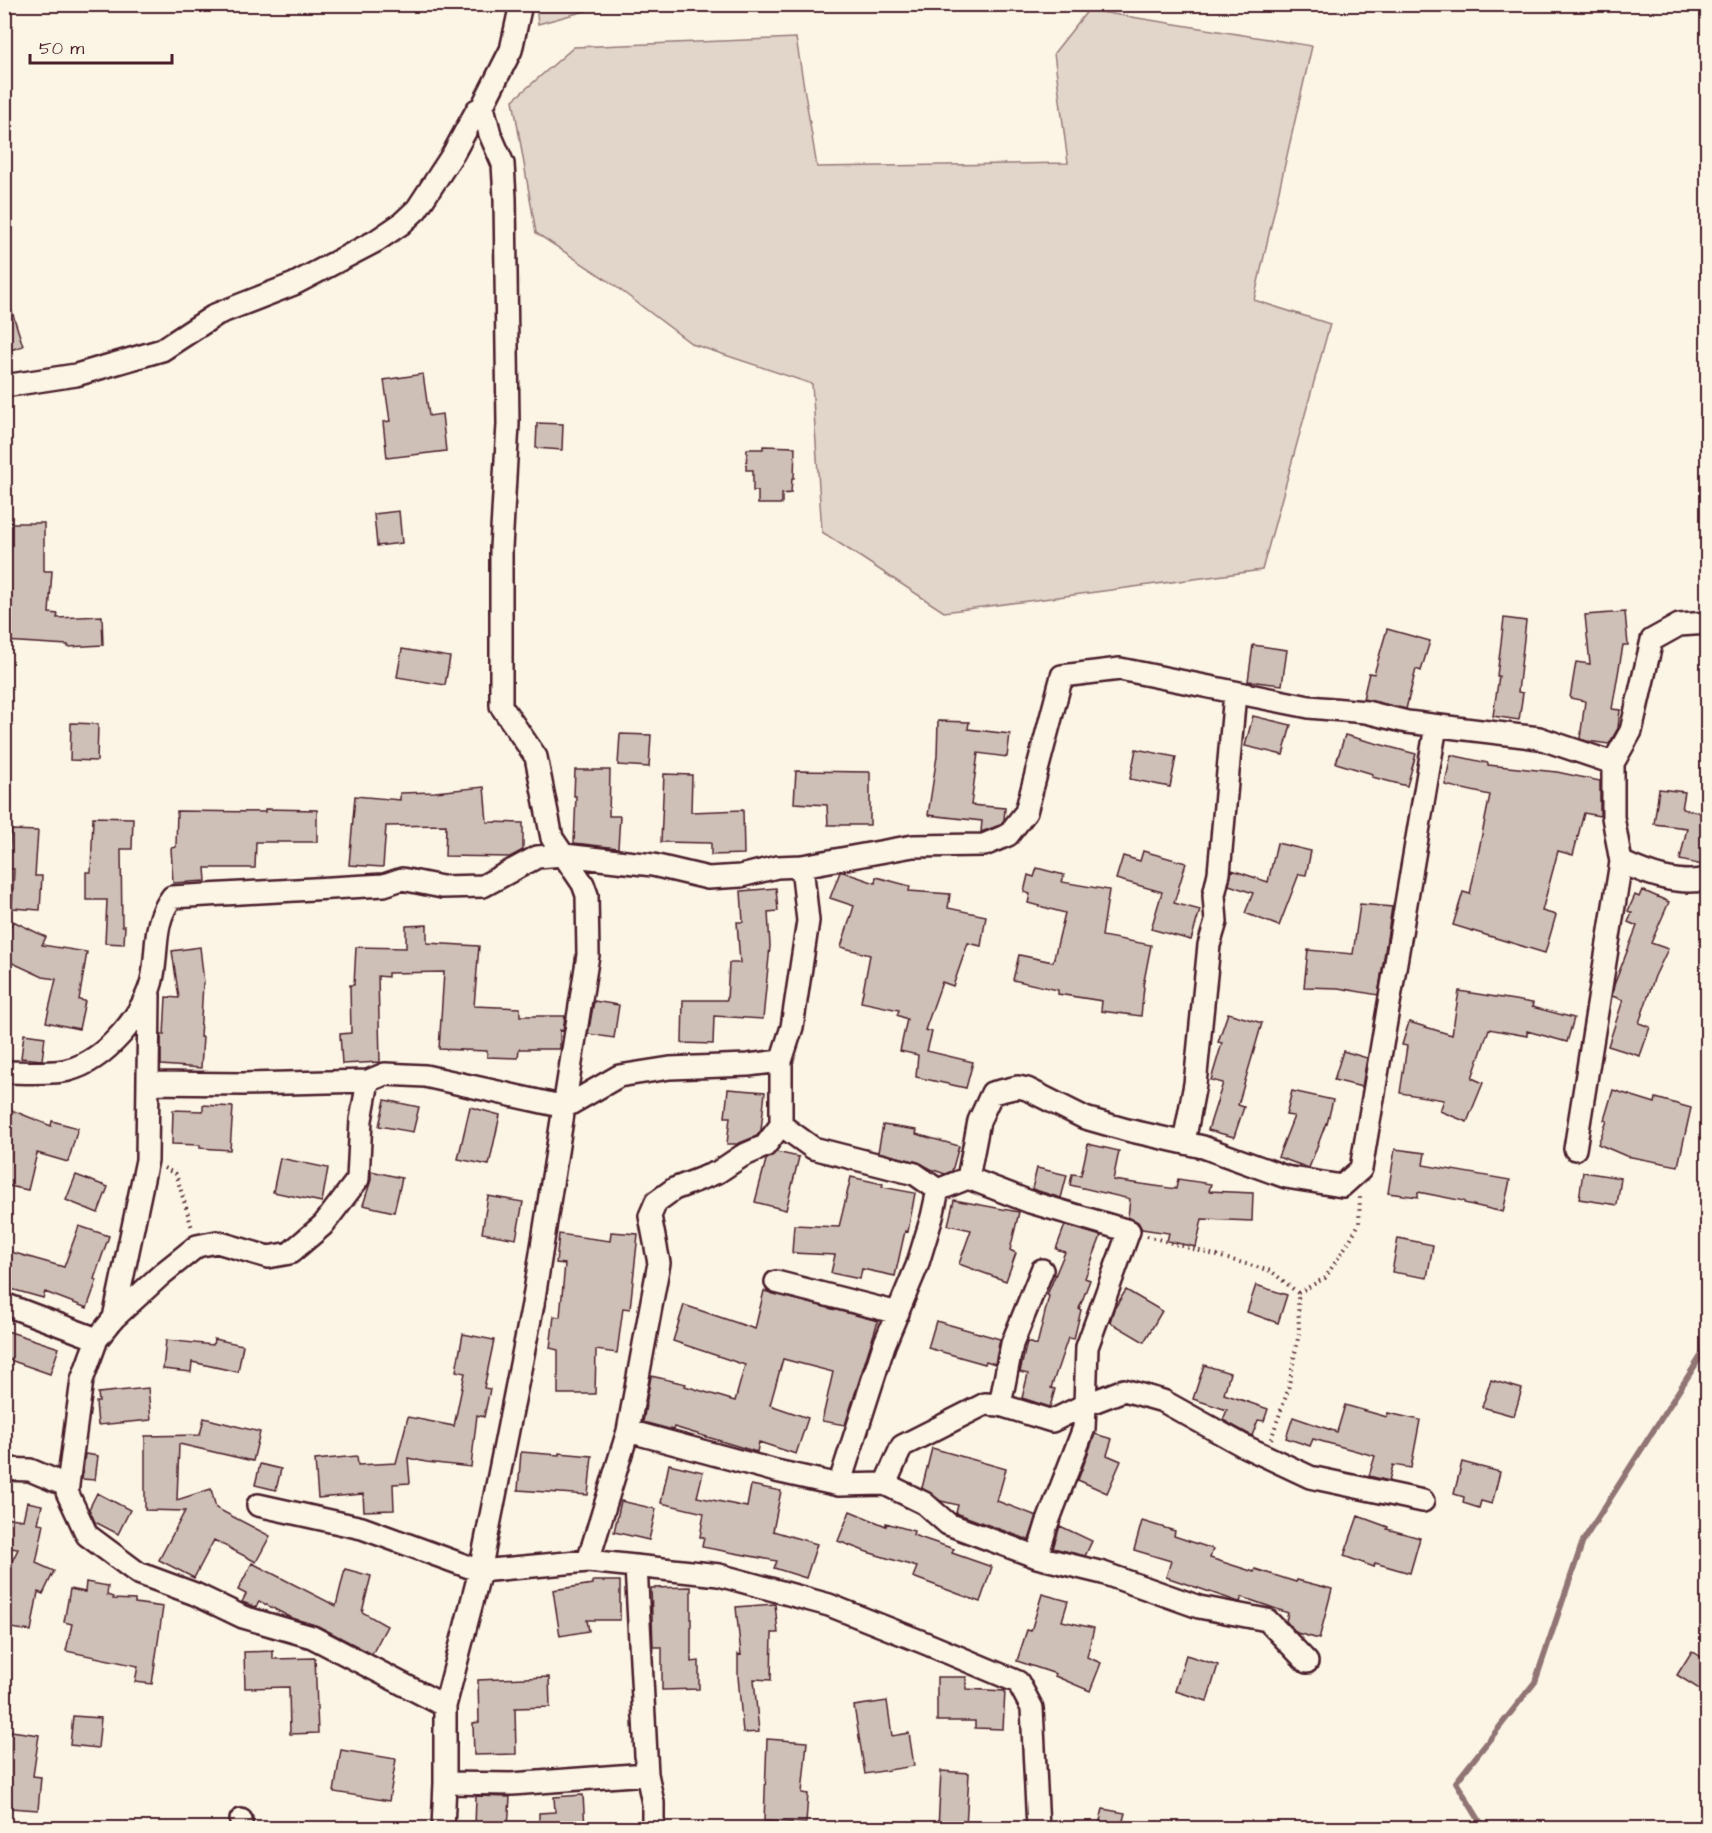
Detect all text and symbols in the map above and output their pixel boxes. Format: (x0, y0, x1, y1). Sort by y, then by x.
scale bar (30, 27, 172, 65)
text: 50 m (39, 36, 84, 61)

